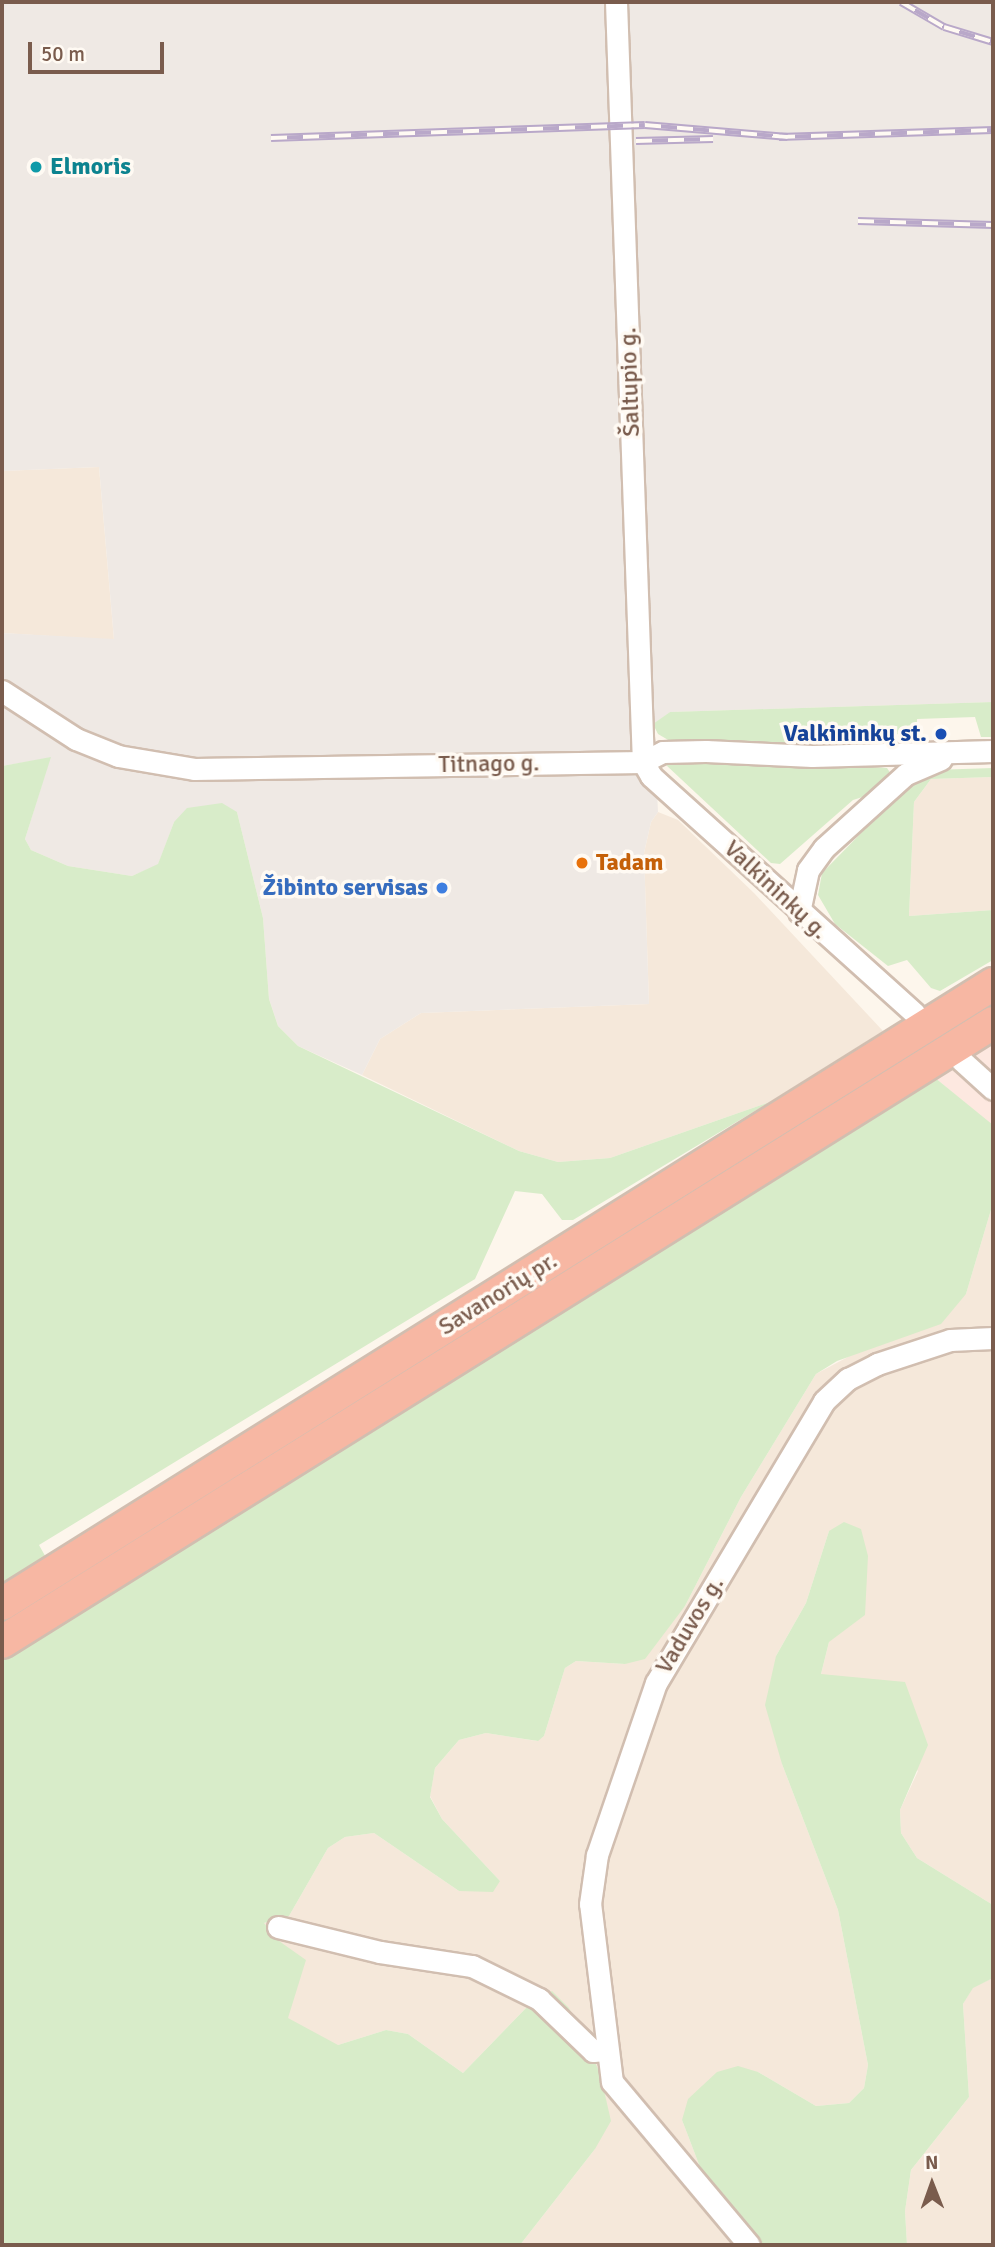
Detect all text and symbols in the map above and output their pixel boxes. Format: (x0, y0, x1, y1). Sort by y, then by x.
scale bar (32, 28, 168, 72)
text: 50 m (41, 41, 85, 67)
place label: Elmoris (50, 153, 131, 181)
marker: Elmoris (28, 159, 44, 175)
street label: Šaltupio g. (614, 327, 646, 437)
place label: Valkininkų st. (783, 720, 927, 748)
marker: Valkininkų st. (933, 726, 949, 742)
street label: Titnago g. (438, 749, 540, 779)
street label: Valkininkų g. (718, 834, 834, 946)
place label: Tadam (596, 849, 663, 877)
marker: Tadam (574, 855, 590, 871)
place label: Žibinto servisas (263, 874, 428, 902)
marker: Žibinto servisas (434, 880, 450, 896)
street label: Savanorių pr. (433, 1246, 563, 1342)
street label: Vaduvos g. (650, 1571, 730, 1679)
north arrow (897, 2149, 967, 2219)
text: N (925, 2151, 938, 2175)

